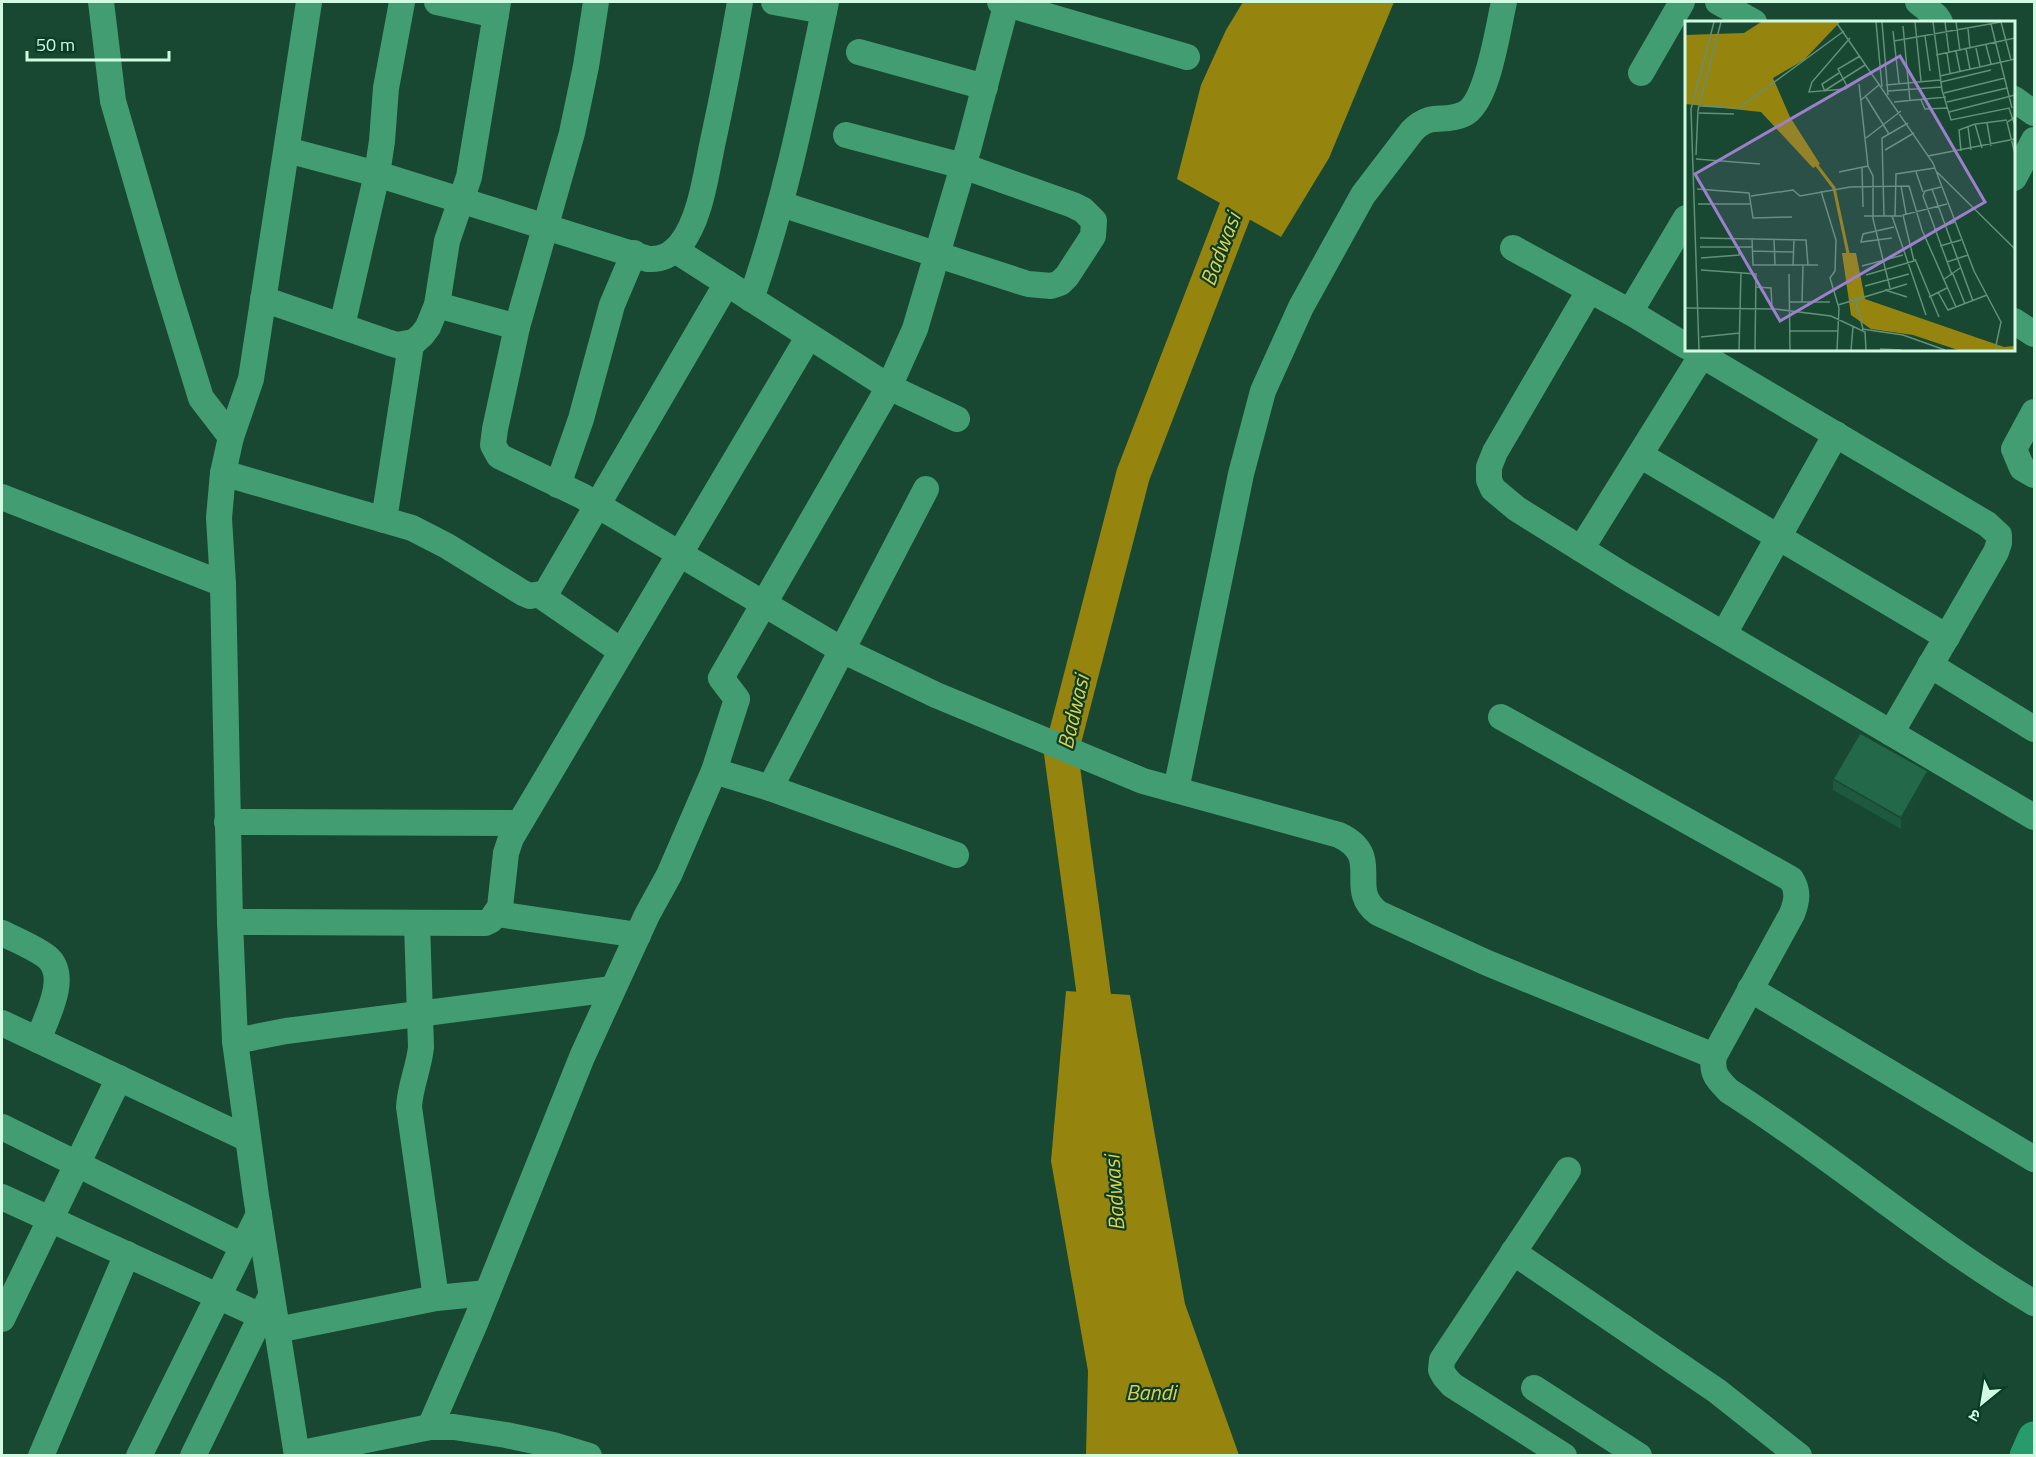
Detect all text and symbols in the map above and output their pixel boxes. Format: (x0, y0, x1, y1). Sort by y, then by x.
inset map (1685, 21, 2015, 351)
scale bar (27, 24, 170, 62)
text: 50 m (36, 31, 75, 58)
water label: Badwasi (1191, 205, 1250, 290)
water label: Badwasi (1048, 669, 1099, 753)
water label: Badwasi (1094, 1152, 1134, 1232)
north arrow (1952, 1373, 2012, 1433)
water label: Bandi (1126, 1375, 1179, 1409)
text: उ (1964, 1403, 1985, 1429)

